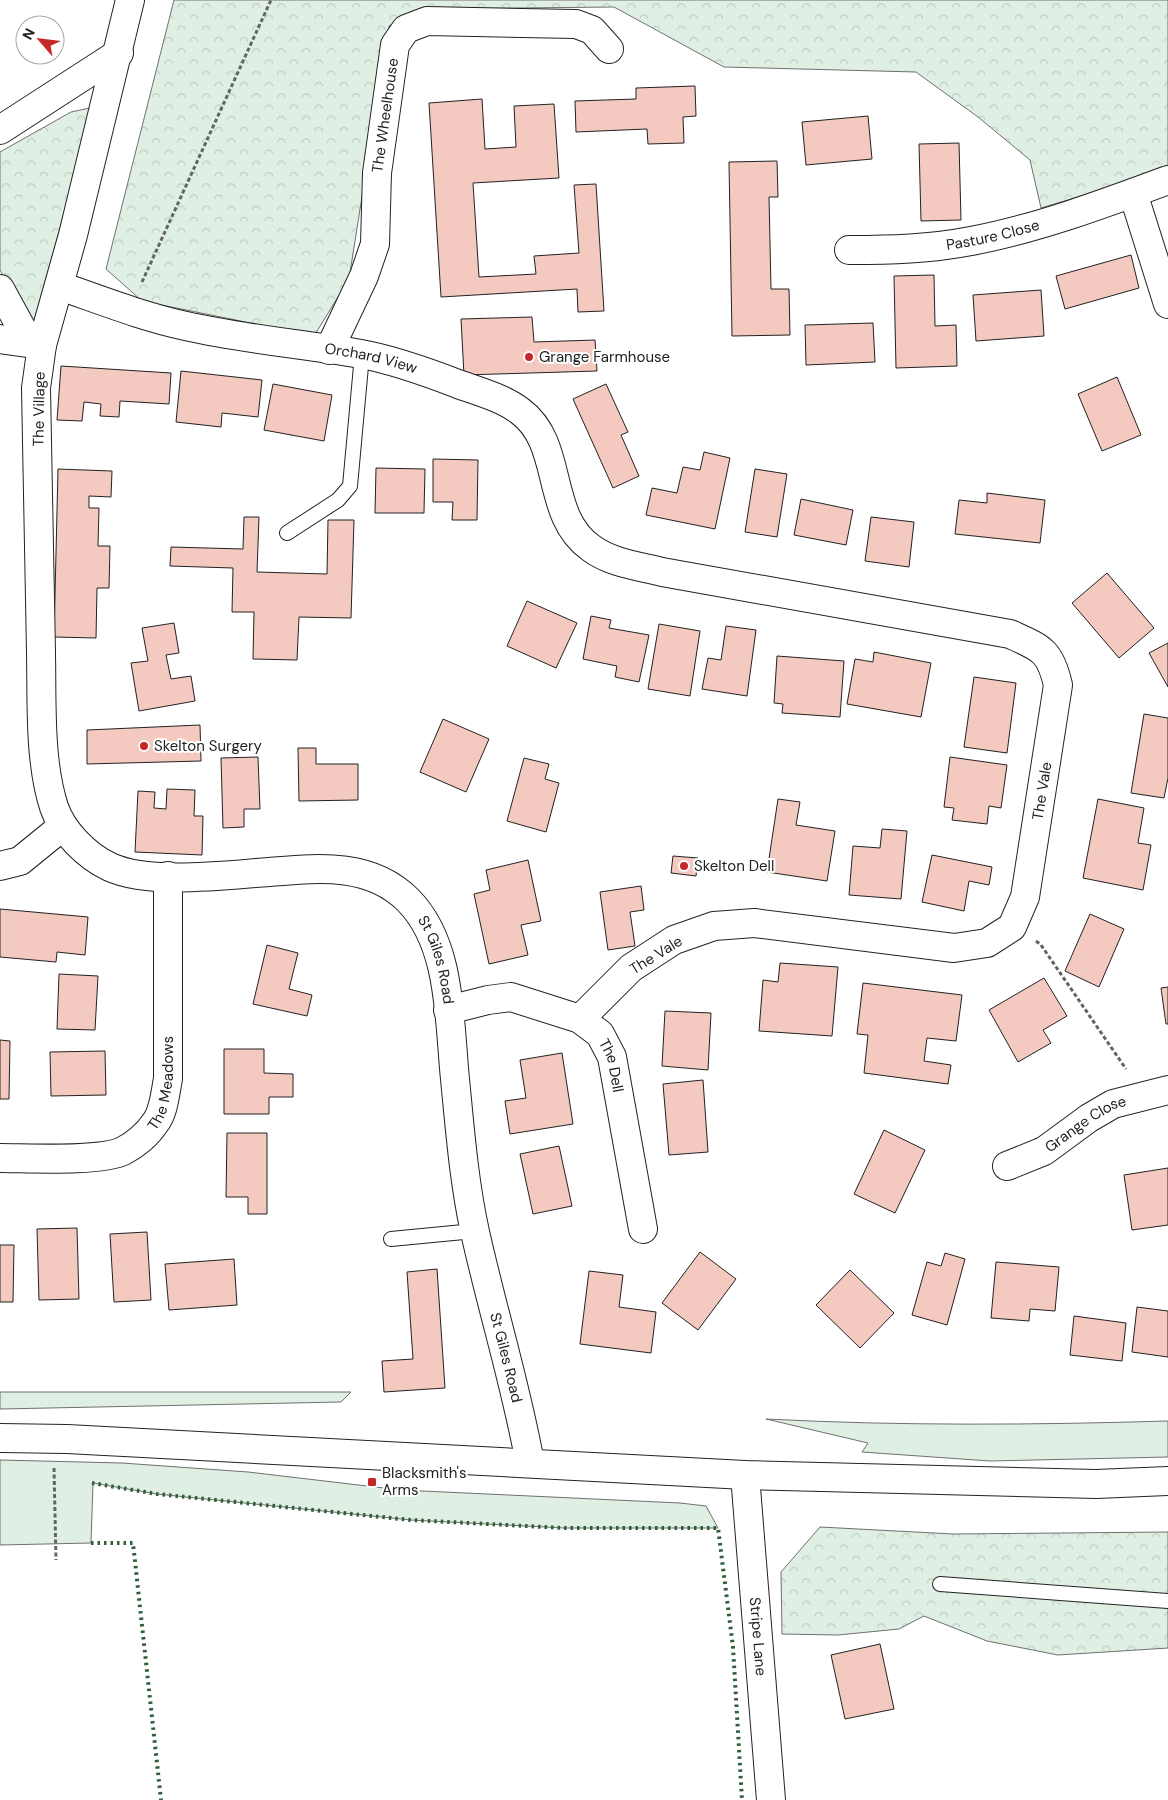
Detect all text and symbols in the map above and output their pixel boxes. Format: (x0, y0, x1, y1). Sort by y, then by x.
north arrow (15, 15, 65, 65)
text: N (18, 25, 39, 43)
street label: The Wheelhouse (367, 57, 403, 174)
street label: Pasture Close (945, 215, 1042, 255)
street label: Orchard View (323, 338, 420, 379)
place label: Grange Farmhouse (539, 347, 670, 367)
marker: Grange Farmhouse (523, 351, 535, 363)
street label: The Village (28, 372, 50, 446)
place label: Skelton Surgery (154, 736, 263, 756)
marker: Skelton Surgery (138, 740, 150, 752)
street label: The Vale (1028, 760, 1056, 822)
place label: Skelton Dell (694, 856, 774, 876)
marker: Skelton Dell (678, 860, 690, 872)
street label: St Giles Road (413, 912, 459, 1005)
street label: The Vale (626, 931, 686, 979)
street label: The Dell (594, 1035, 628, 1094)
street label: The Meadows (143, 1036, 178, 1134)
street label: Grange Close (1041, 1091, 1128, 1157)
street label: St Giles Road (485, 1311, 527, 1405)
place label: Blacksmith's Arms (382, 1463, 466, 1500)
marker: Blacksmith's Arms (366, 1476, 378, 1488)
street label: Stripe Lane (745, 1596, 771, 1677)

